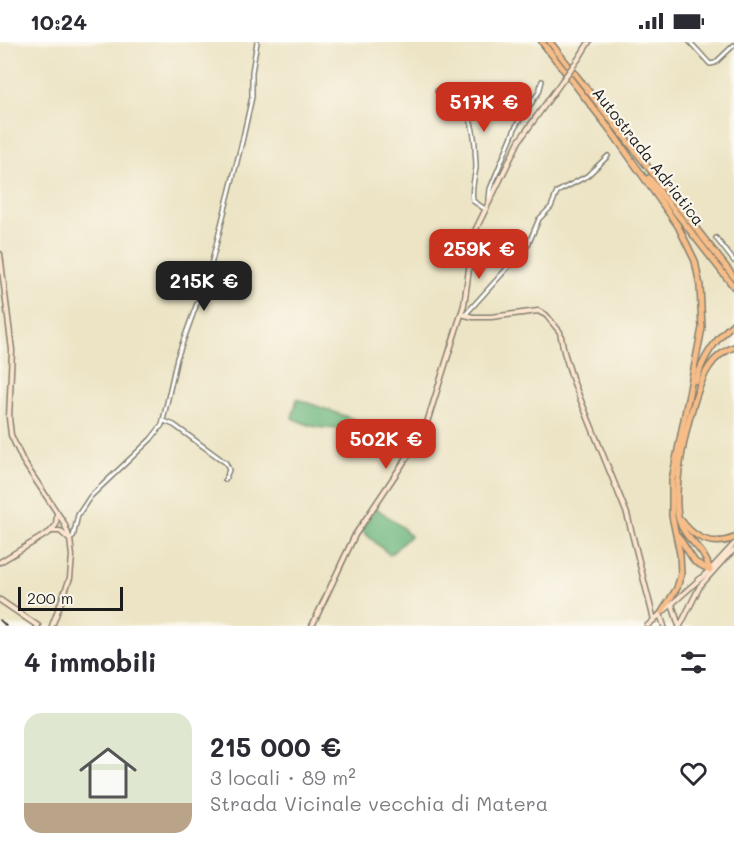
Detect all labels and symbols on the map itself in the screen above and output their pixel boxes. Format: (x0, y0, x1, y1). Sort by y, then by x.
pin: 517K € (435, 82, 533, 133)
street label: Autostrada Adriatica (588, 83, 710, 229)
pin: 259K € (430, 229, 528, 280)
pin: 215K € (155, 261, 253, 312)
pin: 502K € (337, 419, 435, 470)
scale bar (18, 584, 123, 612)

